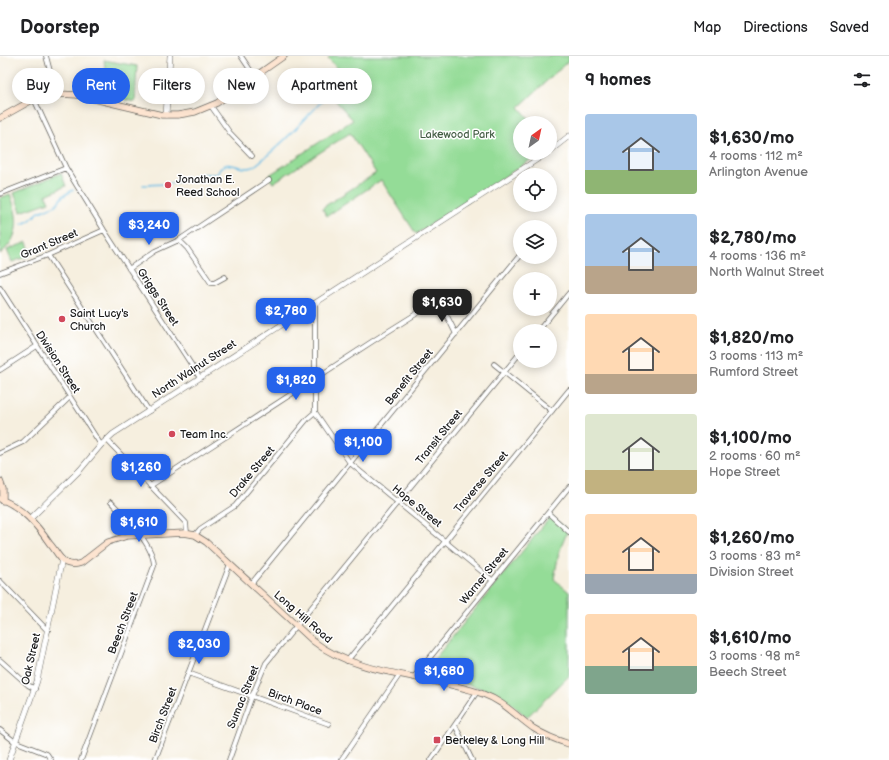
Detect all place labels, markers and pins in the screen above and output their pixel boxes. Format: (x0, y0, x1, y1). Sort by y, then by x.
place label: Jonathan E. Reed School (176, 173, 239, 199)
marker: Jonathan E. Reed School (163, 180, 173, 190)
pin: $3,240 (116, 212, 182, 246)
pin: $1,630 (409, 289, 475, 323)
pin: $2,780 (253, 298, 319, 332)
place label: Saint Lucy's Church (70, 307, 129, 333)
marker: Saint Lucy's Church (57, 314, 67, 324)
pin: $1,820 (263, 367, 329, 401)
place label: Team Inc. (180, 428, 228, 441)
marker: Team Inc. (167, 429, 177, 439)
pin: $1,100 (330, 429, 396, 463)
pin: $1,260 (108, 454, 174, 488)
pin: $1,610 (106, 509, 172, 543)
pin: $2,030 (166, 631, 232, 665)
pin: $1,680 (411, 658, 477, 692)
place label: Berkeley & Long Hill (445, 734, 544, 747)
marker: Berkeley & Long Hill (432, 735, 442, 745)

